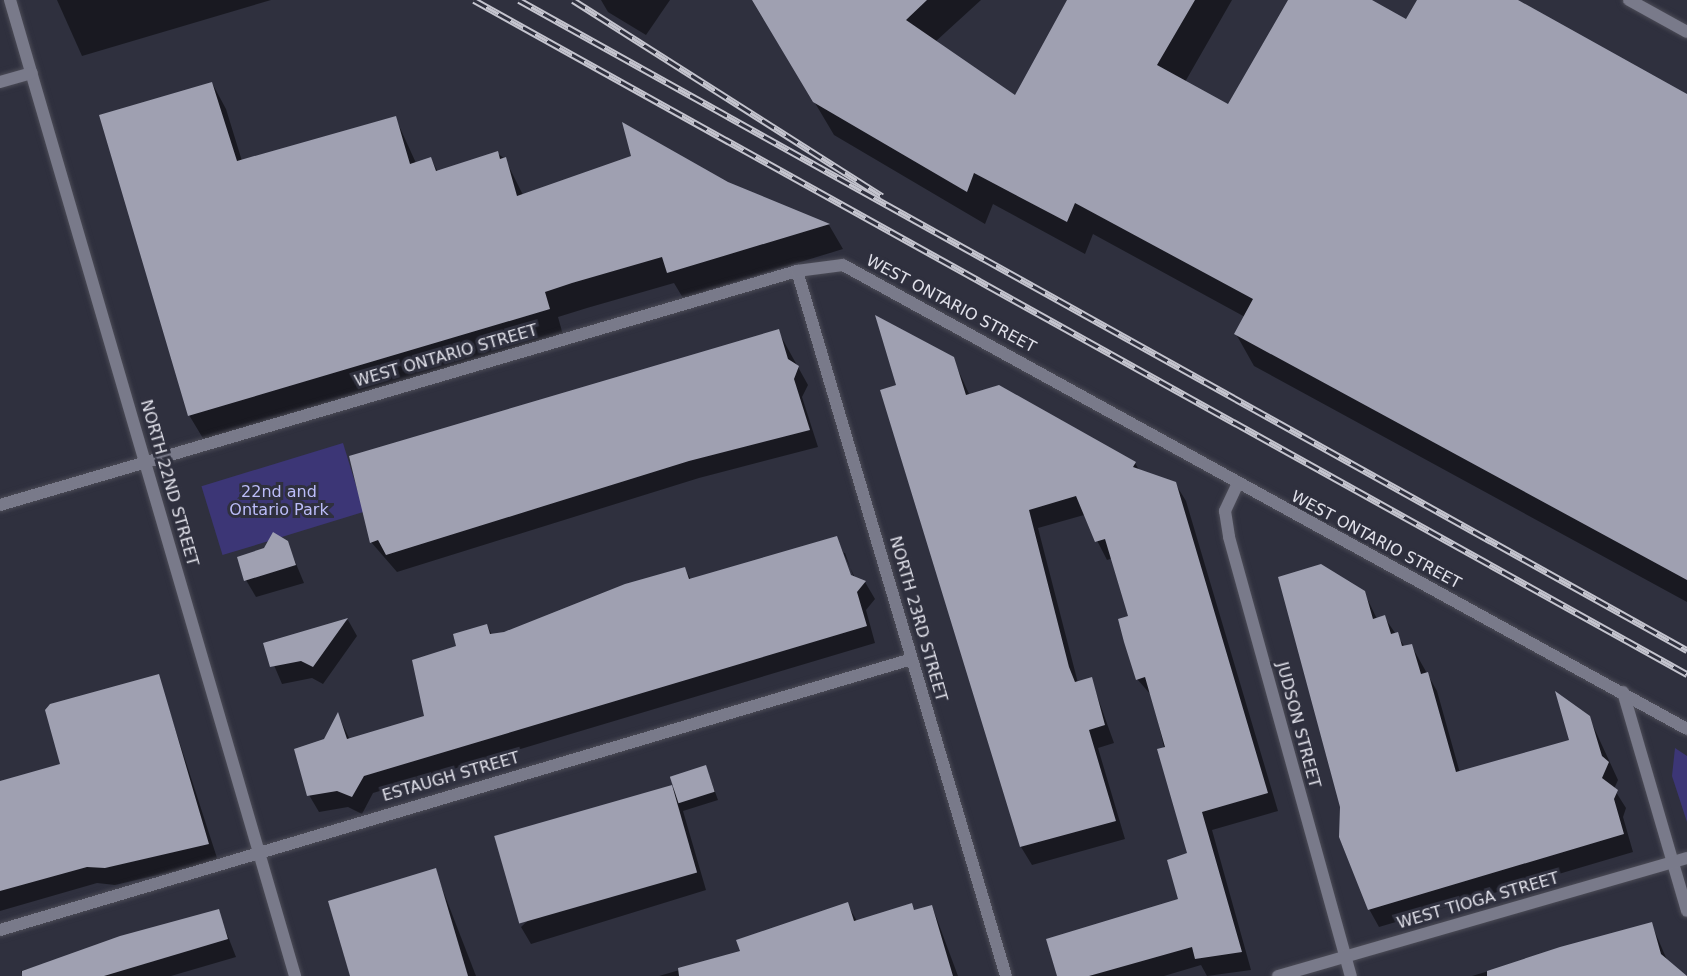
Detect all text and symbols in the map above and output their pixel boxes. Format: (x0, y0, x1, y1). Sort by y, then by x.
street label: WEST ONTARIO STREET (863, 251, 1039, 357)
street label: WEST ONTARIO STREET (352, 321, 540, 391)
street label: NORTH 22ND STREET (136, 398, 202, 568)
park label: 22nd and Ontario Park (229, 482, 329, 520)
street label: WEST ONTARIO STREET (1288, 487, 1464, 593)
street label: NORTH 23RD STREET (885, 534, 951, 704)
street label: JUDSON STREET (1272, 660, 1324, 790)
street label: ESTAUGH STREET (380, 748, 522, 806)
street label: WEST TIOGA STREET (1395, 869, 1561, 933)

